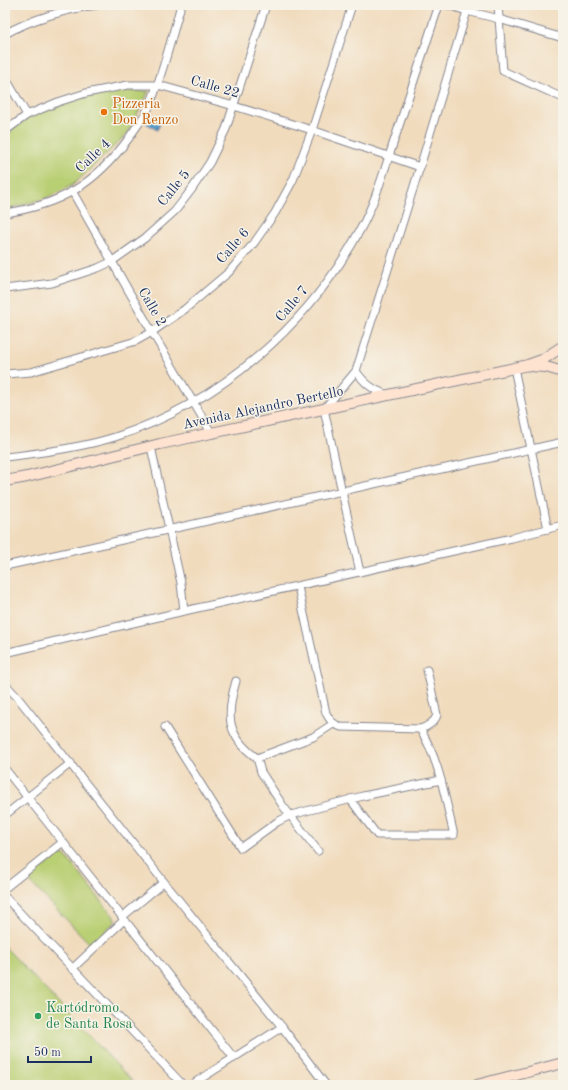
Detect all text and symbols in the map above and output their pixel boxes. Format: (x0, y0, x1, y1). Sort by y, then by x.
street label: Calle 22 (189, 73, 241, 101)
place label: Pizzeria Don Renzo (112, 97, 179, 127)
marker: Pizzeria Don Renzo (99, 107, 109, 117)
street label: Calle 4 (73, 136, 113, 176)
street label: Calle 5 (155, 167, 193, 209)
street label: Calle 6 (214, 225, 252, 267)
street label: Calle 7 (273, 283, 311, 325)
street label: Calle 2 (135, 285, 169, 329)
street label: Avenida Alejandro Bertello (181, 384, 345, 432)
place label: Kartódromo de Santa Rosa (46, 1001, 133, 1031)
marker: Kartódromo de Santa Rosa (33, 1011, 43, 1021)
scale bar (28, 1038, 91, 1064)
text: 50 m (34, 1046, 61, 1059)

